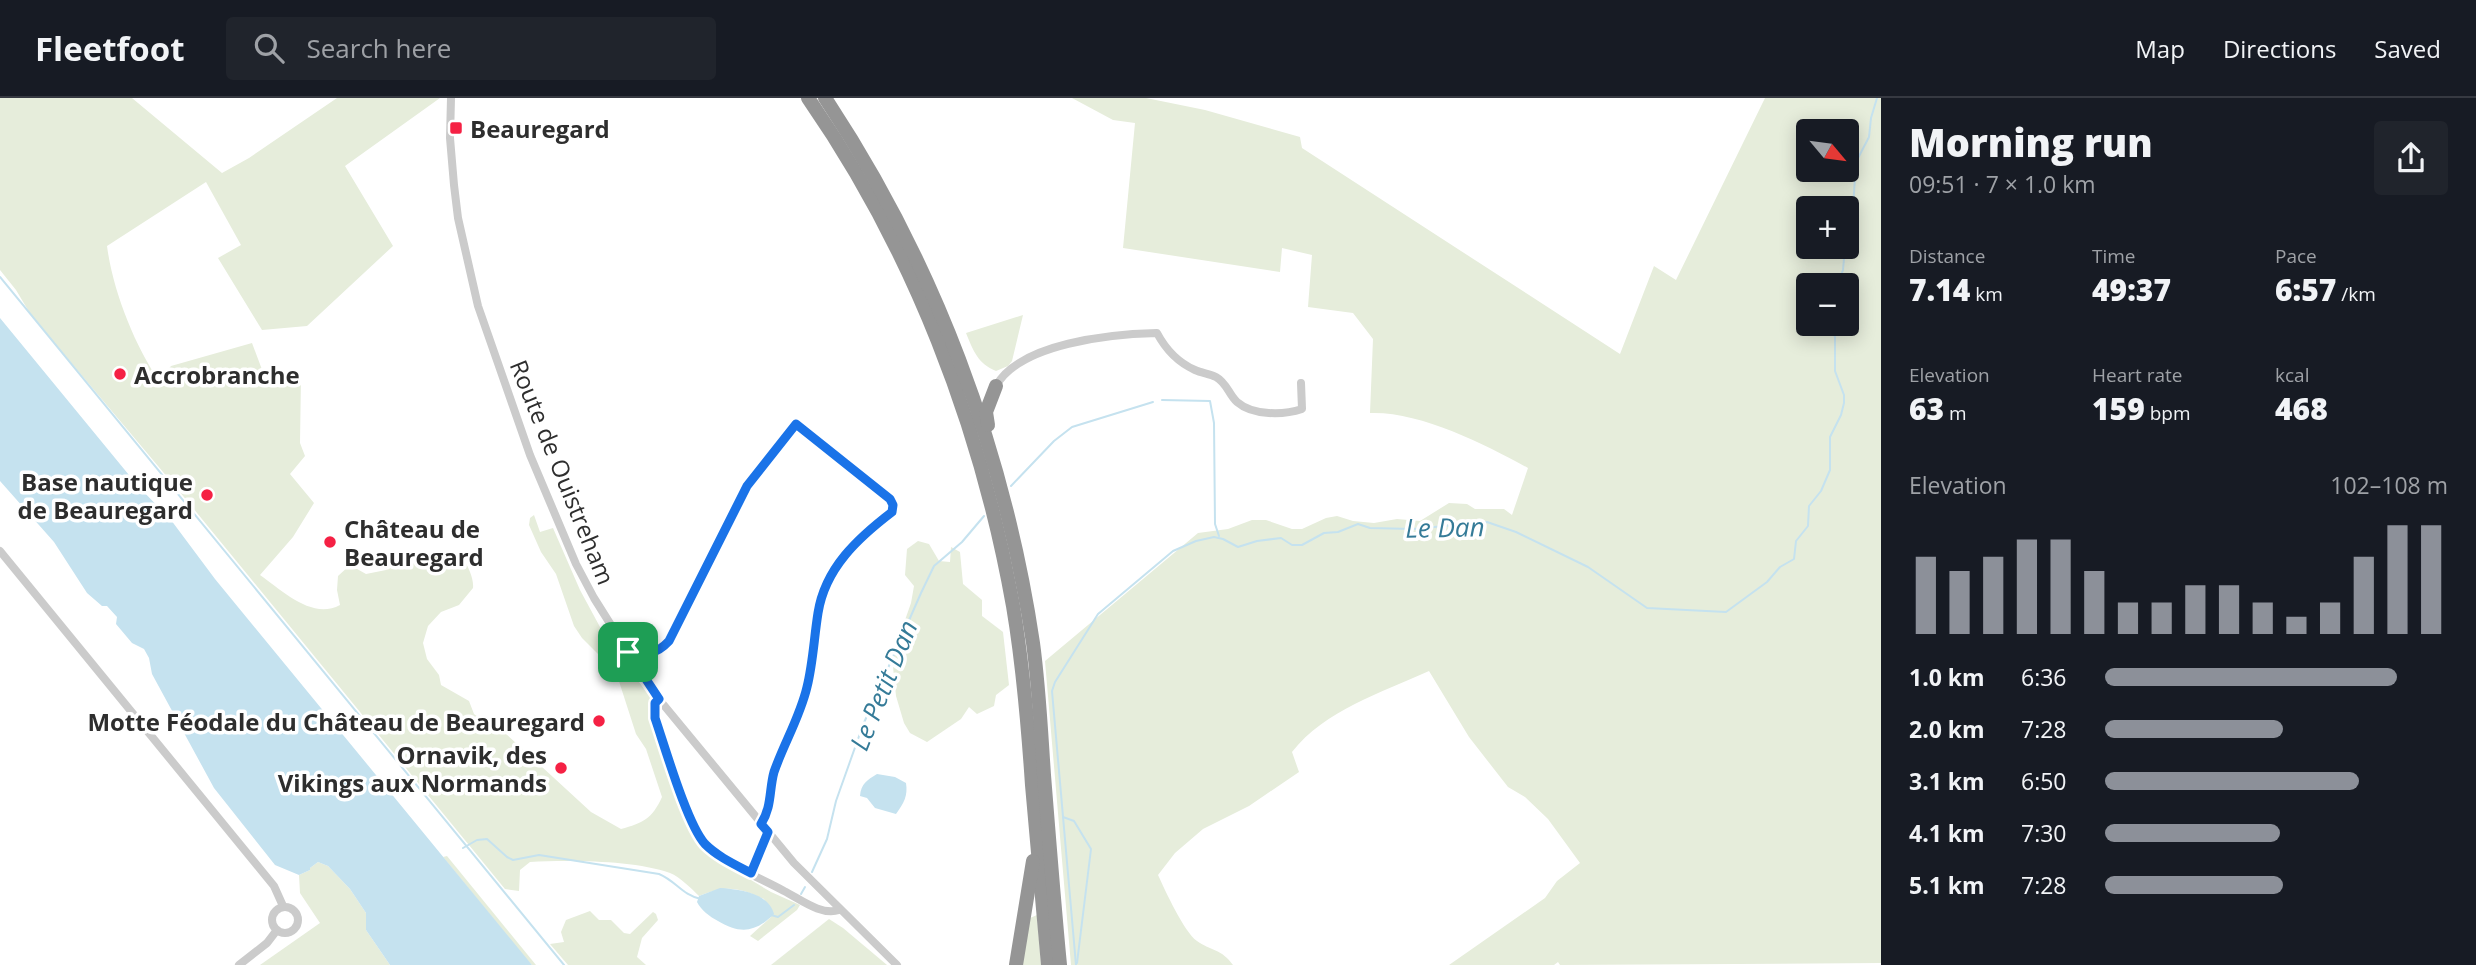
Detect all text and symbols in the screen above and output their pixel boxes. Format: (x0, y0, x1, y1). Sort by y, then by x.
search box (226, 17, 716, 80)
text: Fleetfoot (35, 26, 184, 71)
icon: search (250, 29, 288, 67)
text: Search here (306, 30, 451, 66)
text: Map (2135, 32, 2185, 65)
text: Directions (2223, 32, 2336, 65)
text: Saved (2374, 32, 2441, 65)
place label: Beauregard (470, 112, 610, 145)
text: Morning run (1909, 116, 2153, 168)
north arrow (1796, 119, 1858, 182)
map controls (1796, 119, 1859, 336)
marker: Beauregard (448, 120, 464, 136)
button: share (2374, 121, 2448, 195)
text: 09:51 · 7 × 1.0 km (1909, 168, 2096, 200)
button: + (1796, 196, 1859, 259)
text: Distance (1909, 243, 1985, 269)
text: Time (2092, 243, 2136, 269)
text: Pace (2275, 243, 2317, 269)
text: 7.14 (1909, 269, 1970, 310)
text: 49:37 (2092, 269, 2171, 310)
text: 6:57 (2275, 269, 2336, 310)
button: − (1796, 273, 1859, 336)
text: km (1970, 281, 2003, 307)
text: /km (2336, 281, 2376, 307)
street label: Route de Ouistreham (503, 355, 623, 589)
place label: Accrobranche (134, 358, 300, 391)
text: Elevation (1909, 362, 1990, 388)
text: Heart rate (2092, 362, 2182, 388)
text: kcal (2275, 362, 2309, 388)
marker: Accrobranche (112, 366, 128, 382)
text: 63 (1909, 388, 1944, 429)
text: 159 (2092, 388, 2145, 429)
text: 468 (2275, 388, 2328, 429)
text: m (1944, 400, 1967, 426)
text: bpm (2145, 400, 2191, 426)
place label: Base nautique de Beauregard (18, 465, 193, 526)
text: Elevation (1909, 469, 2007, 501)
text: 102–108 m (2330, 469, 2448, 501)
marker: Base nautique de Beauregard (199, 487, 215, 503)
water label: Le Dan (1405, 508, 1485, 546)
place label: Château de Beauregard (344, 512, 484, 573)
marker: Château de Beauregard (322, 534, 338, 550)
water label: Le Petit Dan (841, 615, 925, 755)
pin (598, 622, 658, 682)
icon: arrive (609, 633, 647, 671)
text: 1.0 km (1909, 661, 1985, 693)
text: 6:36 (2021, 661, 2067, 693)
place label: Motte Féodale du Château de Beauregard (87, 705, 585, 738)
marker: Motte Féodale du Château de Beauregard (591, 713, 607, 729)
text: 2.0 km (1909, 713, 1985, 745)
text: 7:28 (2021, 713, 2067, 745)
place label: Ornavik, des Vikings aux Normands (278, 738, 547, 799)
marker: Ornavik, des Vikings aux Normands (553, 760, 569, 776)
text: 3.1 km (1909, 765, 1985, 797)
text: 6:50 (2021, 765, 2067, 797)
text: 4.1 km (1909, 817, 1985, 849)
text: 7:30 (2021, 817, 2067, 849)
text: 5.1 km (1909, 869, 1985, 901)
text: 7:28 (2021, 869, 2067, 901)

